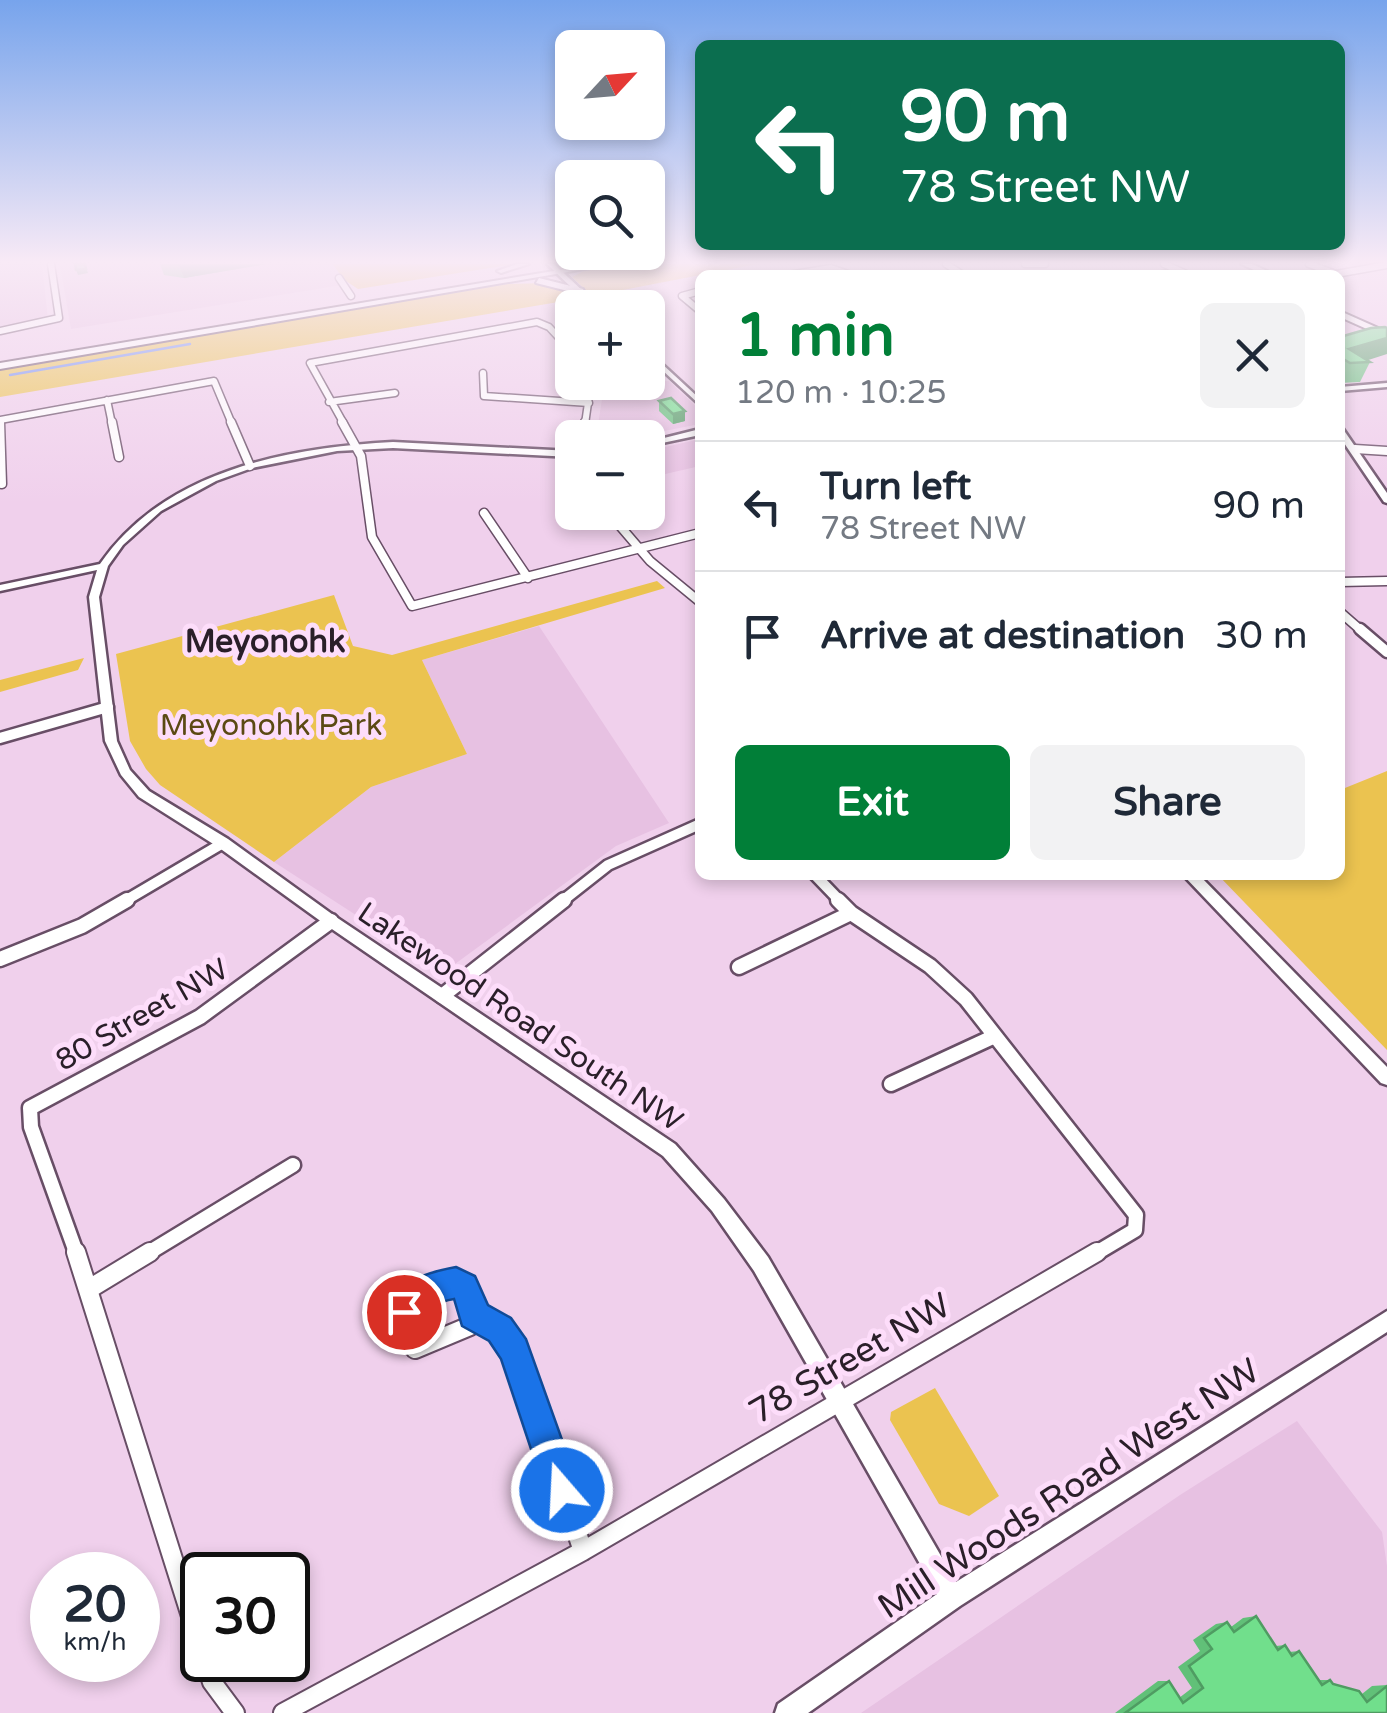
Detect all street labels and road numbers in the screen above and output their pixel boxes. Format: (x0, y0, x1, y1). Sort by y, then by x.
street label: Lakewood Road South NW (350, 894, 690, 1140)
street label: 80 Street NW (49, 951, 235, 1079)
street label: 78 Street NW (742, 1284, 958, 1434)
street label: Mill Woods Road West NW (870, 1350, 1268, 1628)

